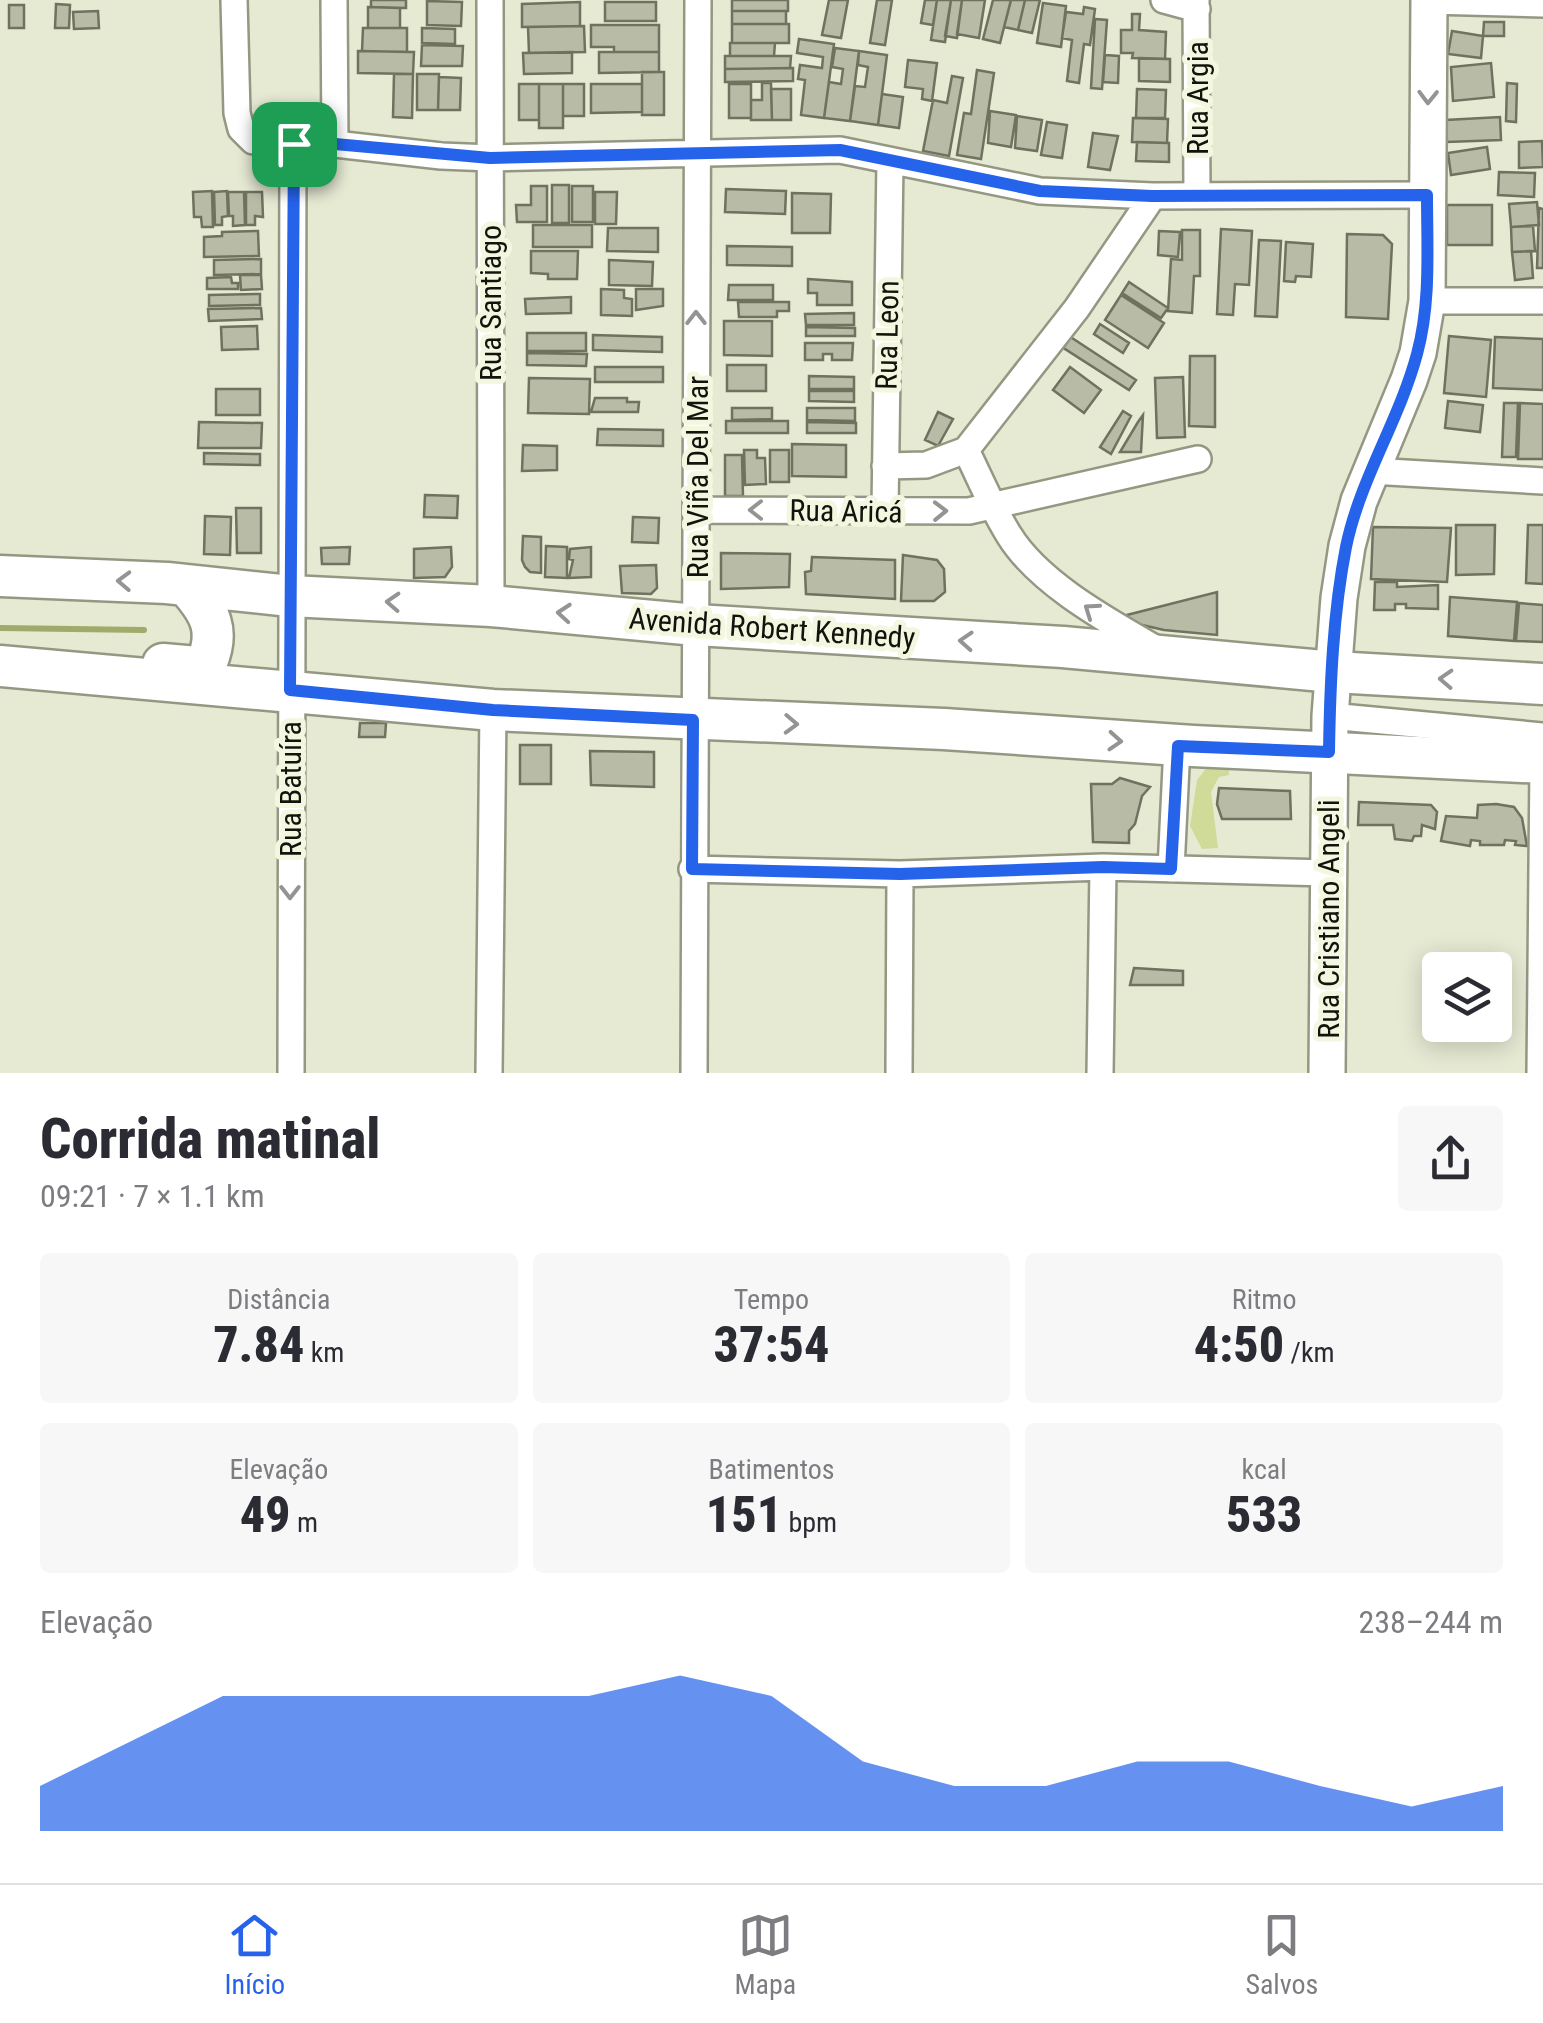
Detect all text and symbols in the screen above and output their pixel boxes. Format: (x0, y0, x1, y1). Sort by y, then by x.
street label: Rua Argia (1180, 41, 1215, 155)
one-way arrow (1417, 90, 1439, 106)
pin (252, 102, 337, 187)
icon: arrive (267, 117, 322, 172)
street label: Rua Santiago (473, 225, 508, 381)
street label: Rua Leon (869, 280, 905, 390)
one-way arrow (685, 309, 707, 324)
street label: Rua Viña Del Mar (680, 376, 715, 578)
street label: Rua Aricá (789, 493, 903, 529)
one-way arrow (747, 499, 762, 521)
one-way arrow (932, 501, 948, 522)
one-way arrow (115, 571, 131, 592)
one-way arrow (385, 592, 401, 613)
street label: Avenida Robert Kennedy (628, 601, 916, 655)
one-way arrow (556, 603, 572, 624)
one-way arrow (1084, 604, 1102, 622)
one-way arrow (957, 630, 973, 652)
one-way arrow (1437, 669, 1453, 690)
one-way arrow (783, 713, 799, 734)
street label: Rua Batuíra (273, 721, 308, 857)
one-way arrow (1108, 730, 1124, 751)
street label: Rua Cristiano Angeli (1311, 799, 1346, 1039)
one-way arrow (279, 886, 301, 901)
map controls (1422, 952, 1512, 1042)
button: layers (1422, 952, 1512, 1042)
button: share (1398, 1106, 1503, 1211)
text: Corrida matinal (40, 1107, 380, 1171)
text: 09:21 · 7 × 1.1 km (40, 1177, 265, 1215)
text: Distância (227, 1283, 330, 1316)
text: Tempo (734, 1283, 809, 1316)
text: Ritmo (1232, 1283, 1297, 1316)
text: 7.84 (213, 1316, 304, 1374)
text: 37:54 (714, 1316, 829, 1374)
text: 4:50 (1194, 1316, 1284, 1374)
text: km (304, 1336, 344, 1369)
text: /km (1284, 1336, 1335, 1369)
text: Elevação (229, 1453, 328, 1486)
text: Batimentos (708, 1453, 835, 1486)
text: kcal (1242, 1453, 1287, 1486)
text: 49 (240, 1486, 290, 1544)
text: 151 (706, 1486, 782, 1544)
text: 533 (1226, 1486, 1302, 1544)
text: m (290, 1506, 318, 1539)
text: bpm (782, 1506, 837, 1539)
text: Elevação (40, 1603, 153, 1641)
text: 238–244 m (1358, 1603, 1503, 1641)
tab: Início (225, 1908, 285, 2001)
tab: Mapa (734, 1908, 796, 2001)
tab: Salvos (1245, 1908, 1318, 2001)

